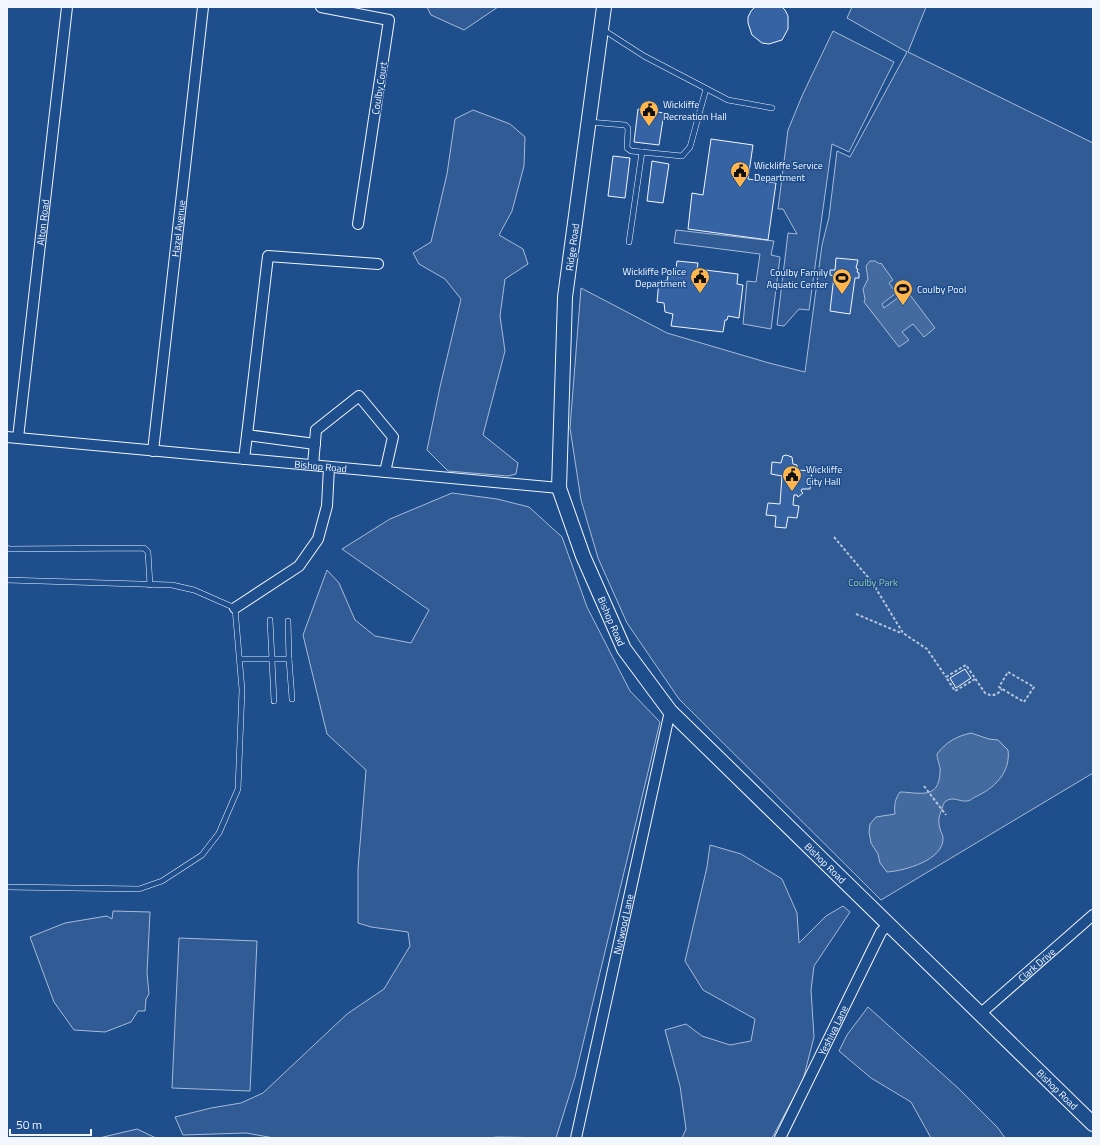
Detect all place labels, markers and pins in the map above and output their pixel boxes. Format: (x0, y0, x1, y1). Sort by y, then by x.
place label: Wickliffe Recreation Hall (663, 97, 727, 124)
public building icon: Wickliffe Recreation Hall (638, 99, 660, 127)
place label: Wickliffe Service Department (754, 158, 823, 185)
public building icon: Wickliffe Service Department (729, 160, 751, 188)
place label: Wickliffe Police Department (623, 264, 686, 291)
place label: Coulby Family Aquatic Center (767, 265, 829, 292)
public building icon: Wickliffe Police Department (689, 266, 711, 294)
sports icon: Coulby Family Aquatic Center (831, 267, 853, 295)
sports icon: Coulby Pool (892, 278, 914, 306)
place label: Coulby Pool (917, 282, 966, 297)
place label: Wickliffe City Hall (806, 462, 842, 489)
public building icon: Wickliffe City Hall (781, 464, 803, 492)

